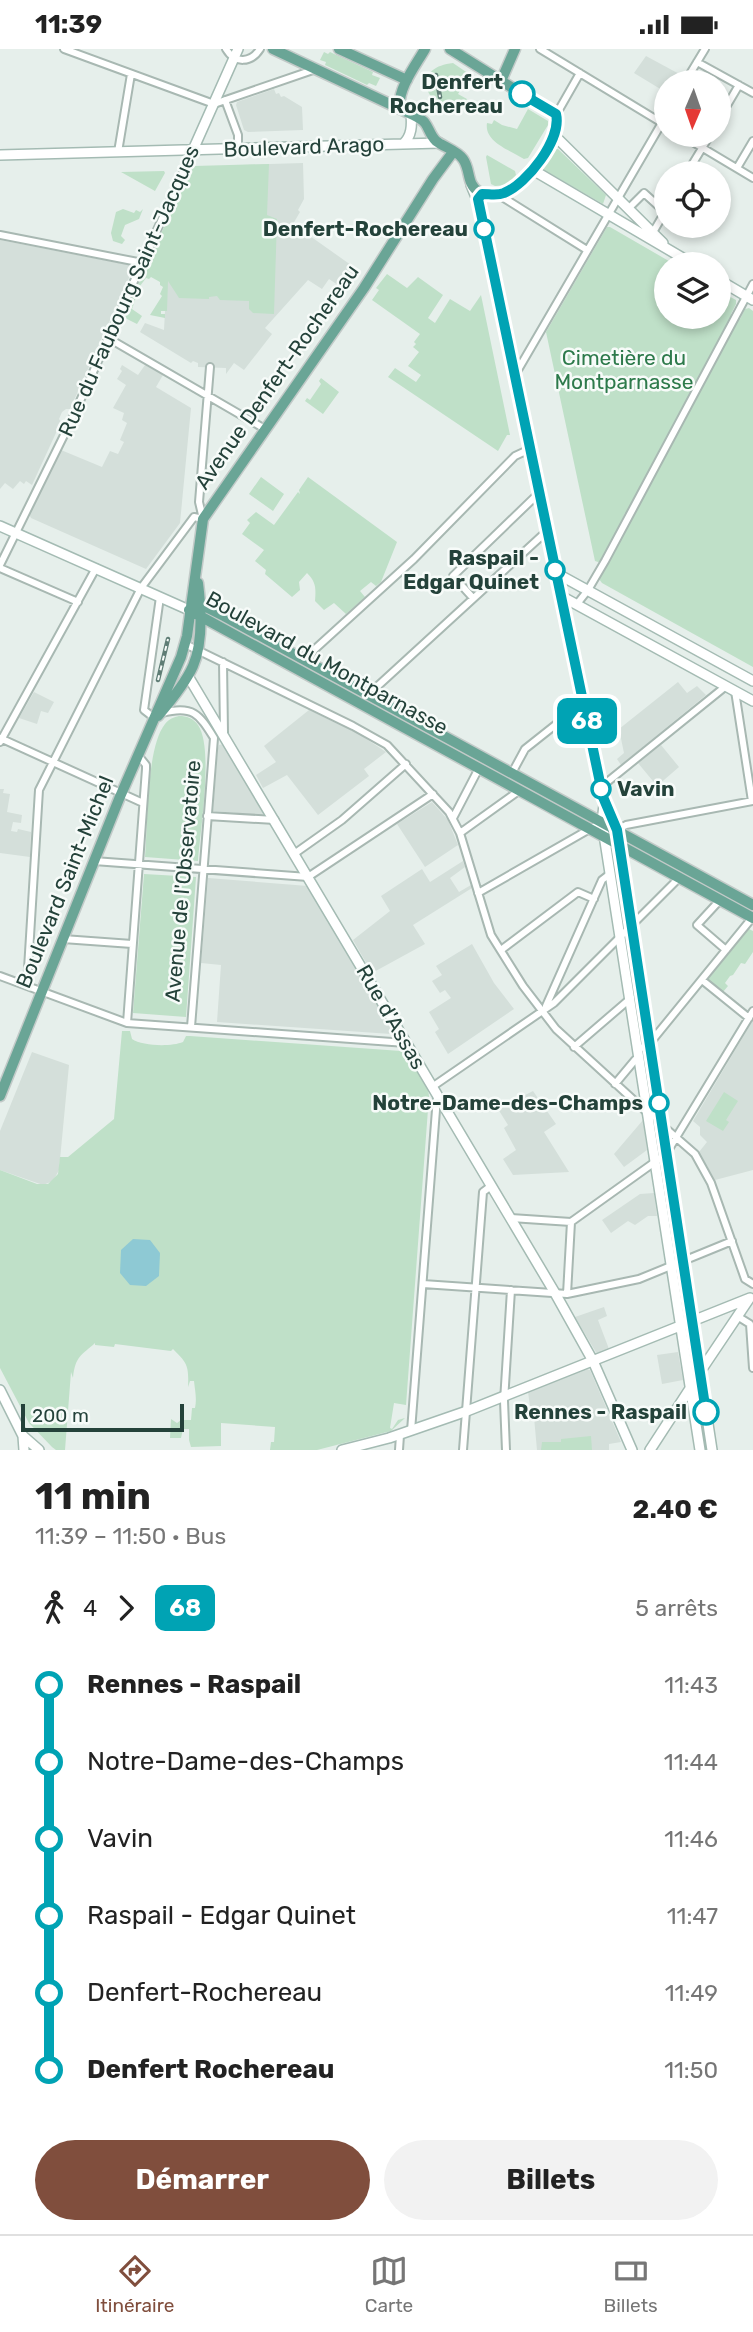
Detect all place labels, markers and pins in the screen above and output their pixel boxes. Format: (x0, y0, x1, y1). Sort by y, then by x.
place label: Denfert Rochereau (390, 69, 503, 118)
marker: Denfert Rochereau (509, 81, 535, 107)
place label: Denfert-Rochereau (263, 216, 468, 241)
marker: Denfert-Rochereau (474, 219, 494, 239)
place label: Raspail - Edgar Quinet (403, 545, 539, 594)
marker: Raspail - Edgar Quinet (545, 560, 565, 580)
place label: Vavin (617, 776, 674, 801)
marker: Vavin (591, 779, 611, 799)
place label: Notre-Dame-des-Champs (372, 1090, 643, 1115)
marker: Notre-Dame-des-Champs (649, 1093, 669, 1113)
place label: Rennes - Raspail (514, 1399, 687, 1424)
marker: Rennes - Raspail (693, 1399, 719, 1425)

